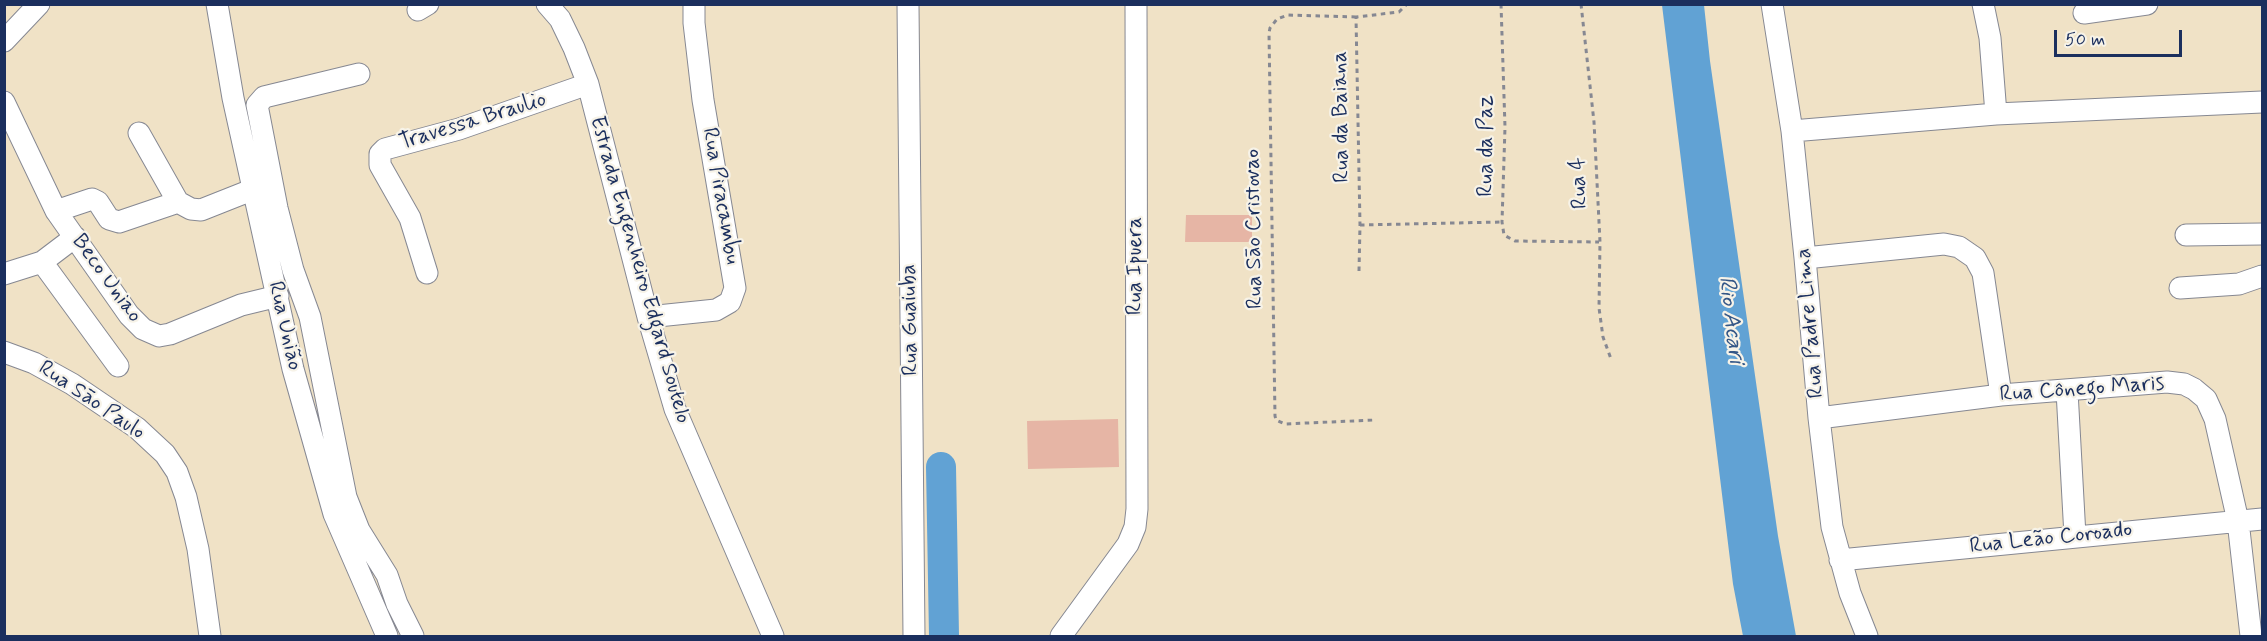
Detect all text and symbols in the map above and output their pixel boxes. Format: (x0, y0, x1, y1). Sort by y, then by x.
scale bar (2057, 18, 2184, 56)
text: 50 m (2065, 28, 2105, 52)
street label: Rua da Baiana (1328, 51, 1356, 183)
street label: Travessa Braulio (396, 87, 550, 157)
street label: Rua da Paz (1474, 95, 1500, 197)
street label: Estrada Engenheiro Edgard Soutelo (582, 113, 696, 427)
street label: Rua Piracambu (695, 126, 745, 266)
street label: Rua Sāo Cristovao (1240, 149, 1270, 309)
street label: Rua 4 (1565, 156, 1595, 210)
street label: Rua Ipuera (1123, 217, 1149, 315)
street label: Beco Uniao (65, 230, 147, 328)
street label: Rua Padre Lima (1791, 247, 1831, 399)
street label: Rua Guaiuba (897, 264, 925, 376)
water label: Rio Acari (1710, 275, 1750, 365)
street label: Rua União (261, 279, 307, 373)
street label: Rua Sāo Paulo (33, 356, 149, 446)
street label: Rua Cônego Maris (1999, 371, 2165, 409)
street label: Rua Leão Coroado (1968, 517, 2134, 561)

